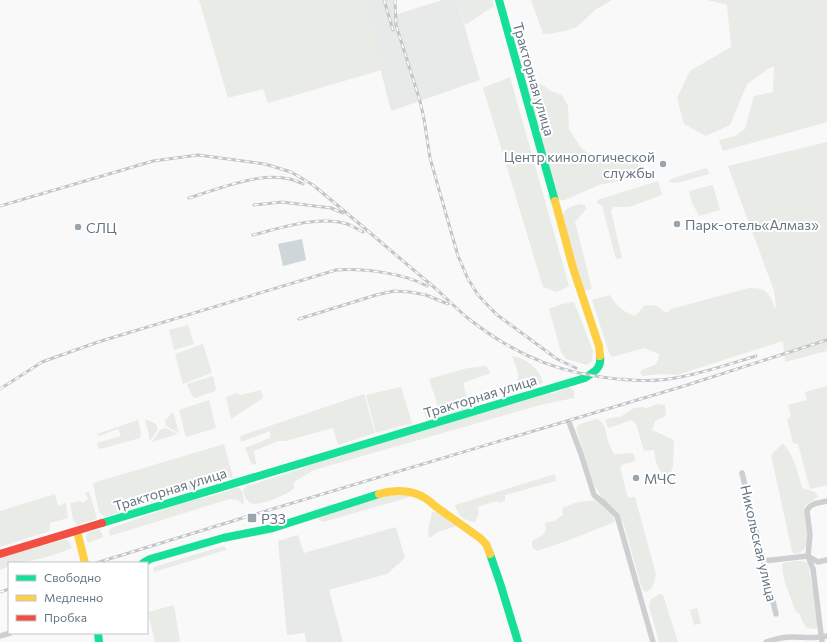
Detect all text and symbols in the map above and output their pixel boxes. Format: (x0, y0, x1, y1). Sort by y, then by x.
street label: Тракторная улица (510, 20, 558, 138)
place label: Центр кинологической службы (504, 148, 655, 181)
marker: Центр кинологической службы (658, 159, 668, 169)
place label: Парк-отель«Алмаз» (685, 216, 819, 233)
place label: СЛЦ (86, 219, 117, 236)
marker: Парк-отель«Алмаз» (672, 219, 682, 229)
marker: СЛЦ (73, 222, 83, 232)
street label: Тракторная улица (421, 371, 539, 421)
street label: Тракторная улица (111, 464, 229, 514)
place label: МЧС (644, 470, 676, 487)
marker: МЧС (631, 473, 641, 483)
street label: Никольская улица (737, 483, 781, 603)
place label: РЗЗ (261, 510, 286, 527)
marker: РЗЗ (246, 512, 258, 524)
legend (8, 562, 148, 634)
text: Свободно (44, 570, 101, 584)
text: Медленно (44, 590, 103, 604)
text: Пробка (44, 610, 87, 624)

